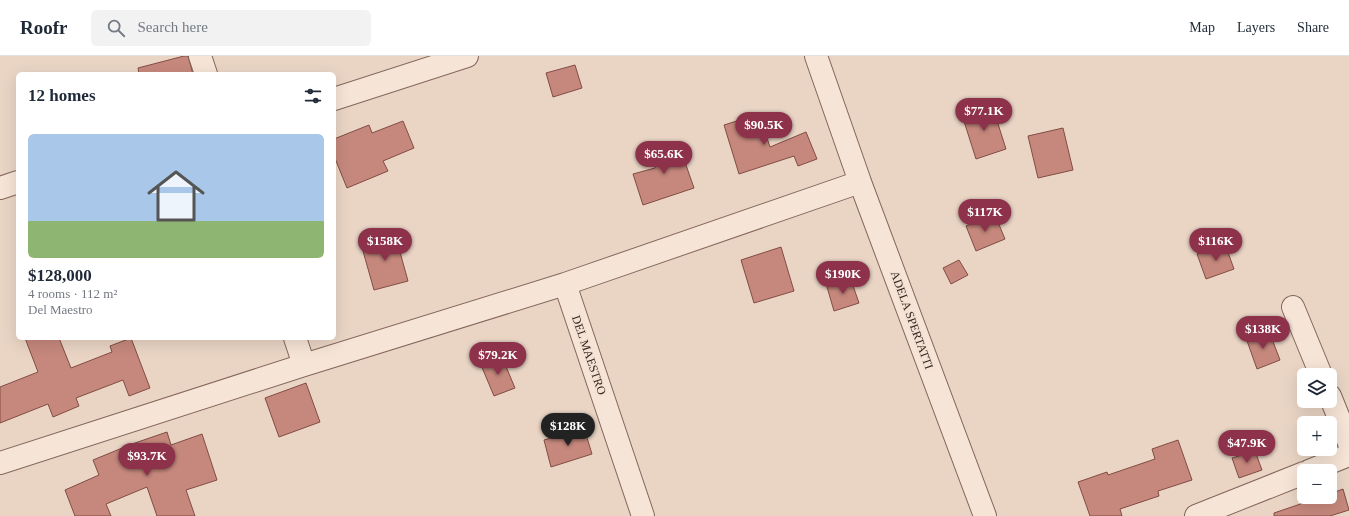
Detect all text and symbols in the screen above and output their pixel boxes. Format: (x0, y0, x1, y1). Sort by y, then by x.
search box (91, 10, 371, 46)
text: Roofr (20, 17, 67, 38)
icon: search (105, 17, 127, 39)
text: Search here (137, 19, 208, 35)
text: Map (1189, 20, 1215, 35)
text: Layers (1237, 20, 1275, 35)
text: Share (1297, 20, 1329, 35)
icon: filters (302, 85, 324, 107)
text: 12 homes (28, 86, 96, 105)
pin: $77.1K (951, 98, 1017, 132)
text: $77.1K (964, 103, 1004, 118)
pin: $90.5K (731, 112, 797, 146)
text: $90.5K (744, 117, 784, 132)
pin: $65.6K (631, 141, 697, 175)
text: $65.6K (644, 146, 684, 161)
icon: home (140, 160, 212, 232)
pin: $117K (957, 199, 1013, 233)
text: $117K (967, 204, 1003, 219)
pin: $158K (357, 228, 413, 262)
pin: $116K (1188, 228, 1244, 262)
text: $158K (367, 233, 403, 248)
text: $116K (1198, 233, 1234, 248)
pin: $190K (815, 261, 871, 295)
text: $128,000 (28, 266, 92, 285)
text: $190K (825, 266, 861, 281)
street label: ADELA SPERTATTI (888, 269, 936, 371)
text: 4 rooms · 112 m² (28, 286, 117, 301)
text: Del Maestro (28, 302, 93, 317)
street label: DEL MAESTRO (569, 313, 609, 397)
pin: $138K (1235, 316, 1291, 350)
text: $138K (1245, 321, 1281, 336)
pin: $79.2K (465, 342, 531, 376)
text: $79.2K (478, 347, 518, 362)
map controls (1297, 368, 1337, 504)
button: layers (1297, 368, 1337, 408)
pin: $128K (540, 413, 596, 447)
button: + (1297, 416, 1337, 456)
text: $128K (550, 418, 586, 433)
pin: $47.9K (1214, 430, 1280, 464)
text: $47.9K (1227, 435, 1267, 450)
pin: $93.7K (114, 443, 180, 477)
text: $93.7K (127, 448, 167, 463)
button: − (1297, 464, 1337, 504)

